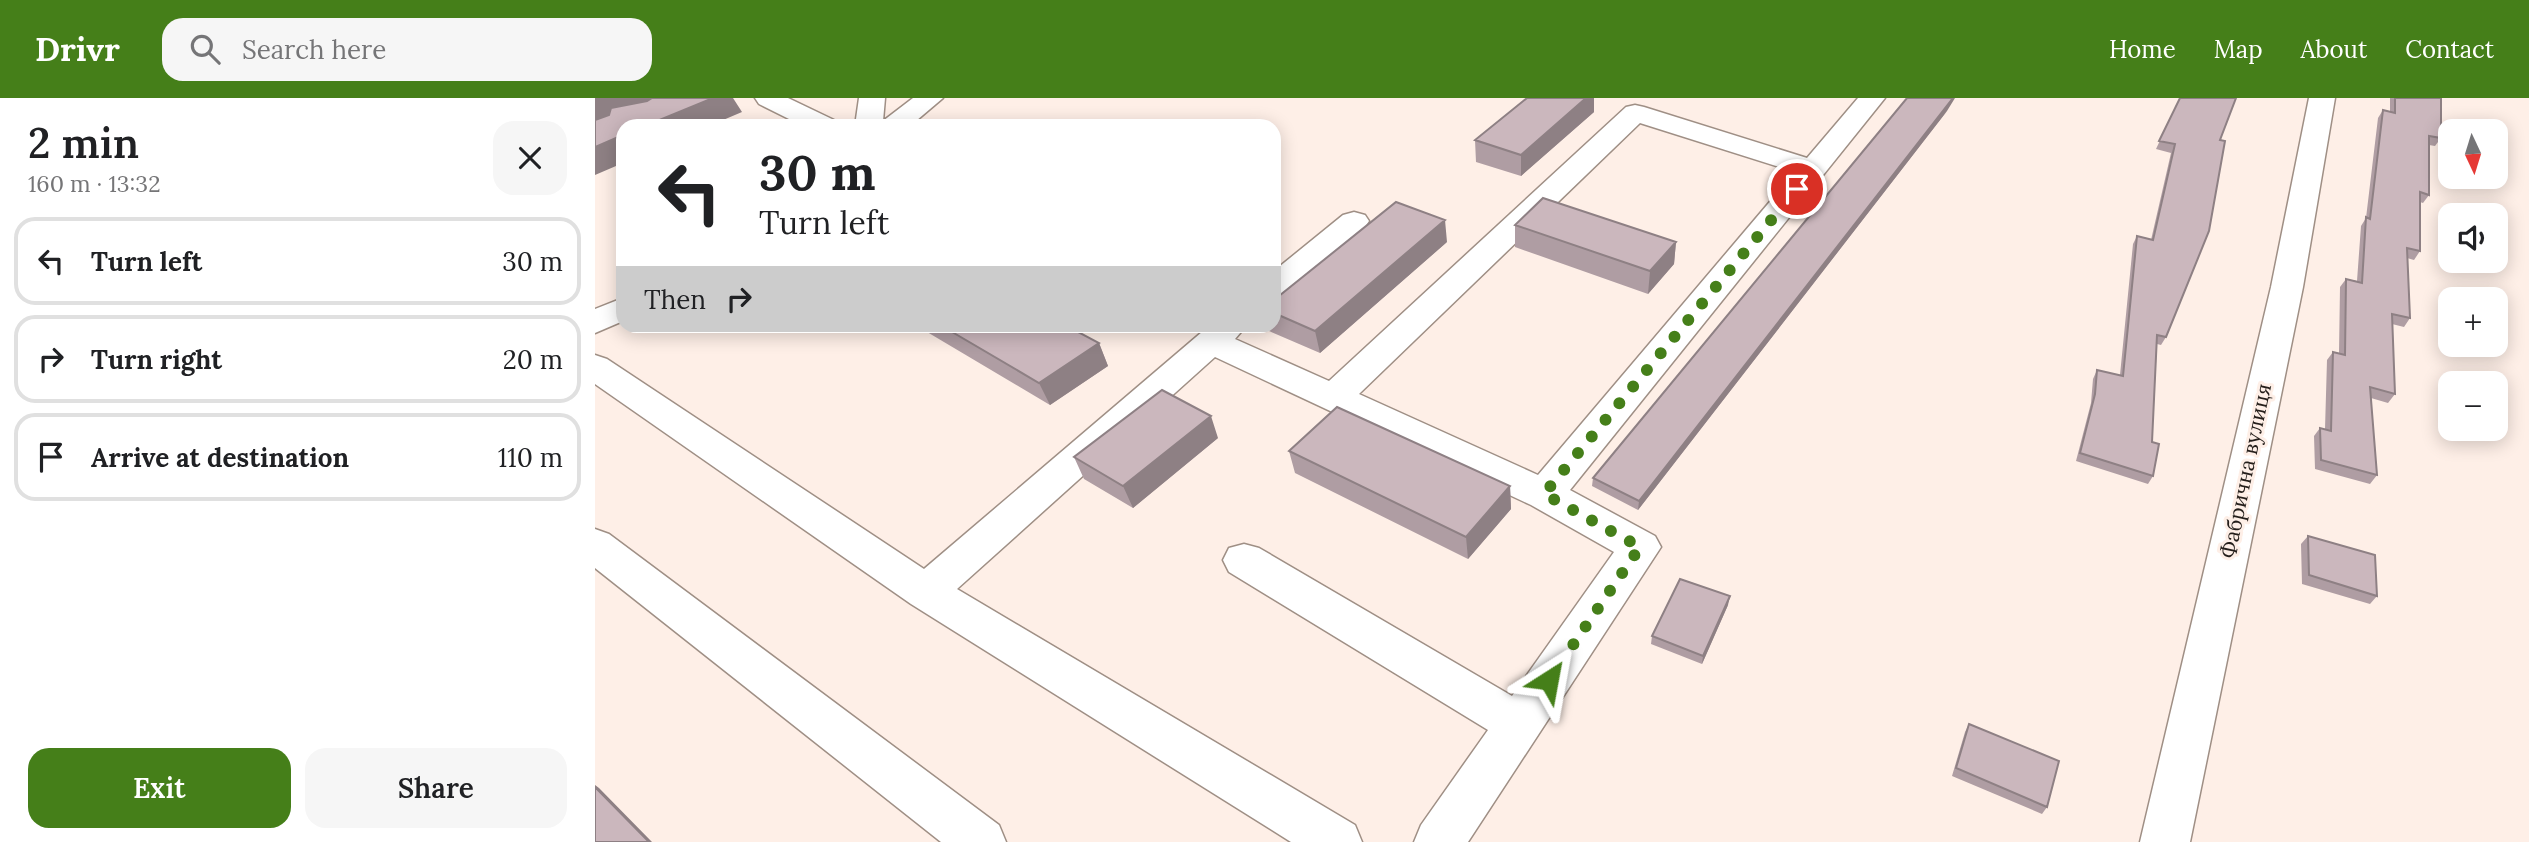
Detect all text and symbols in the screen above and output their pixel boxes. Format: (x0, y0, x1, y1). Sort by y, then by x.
search box (162, 18, 652, 81)
text: Drivr (35, 28, 120, 70)
icon: search (186, 30, 224, 68)
text: Search here (242, 33, 386, 66)
text: Home (2109, 34, 2176, 65)
text: Map (2214, 34, 2263, 65)
text: About (2301, 34, 2367, 65)
text: Contact (2405, 34, 2494, 65)
text: 2 min (28, 116, 139, 170)
north arrow (2438, 119, 2508, 189)
map controls (2438, 119, 2508, 441)
button: close (493, 121, 567, 195)
text: 30 m (759, 141, 876, 203)
icon: left (644, 147, 735, 238)
pin (1767, 159, 1827, 219)
text: 160 m · 13:32 (28, 169, 161, 198)
icon: arrive (1778, 170, 1816, 208)
text: Turn left (759, 202, 889, 243)
button: sound (2438, 203, 2508, 273)
icon: left (32, 242, 70, 280)
text: Turn left (91, 245, 202, 278)
text: 30 m (502, 245, 563, 278)
icon: right (720, 280, 758, 318)
text: Then (644, 283, 706, 316)
button: + (2438, 287, 2508, 357)
icon: right (32, 340, 70, 378)
text: Turn right (91, 343, 222, 376)
text: 20 m (503, 343, 563, 376)
button: − (2438, 371, 2508, 441)
street label: Фабрична вулиця (2214, 381, 2277, 561)
icon: arrive (32, 438, 70, 476)
text: Arrive at destination (91, 441, 349, 474)
text: 110 m (498, 441, 563, 474)
position arrow (1512, 643, 1586, 717)
button: Exit (28, 748, 291, 828)
button: Share (305, 748, 567, 828)

